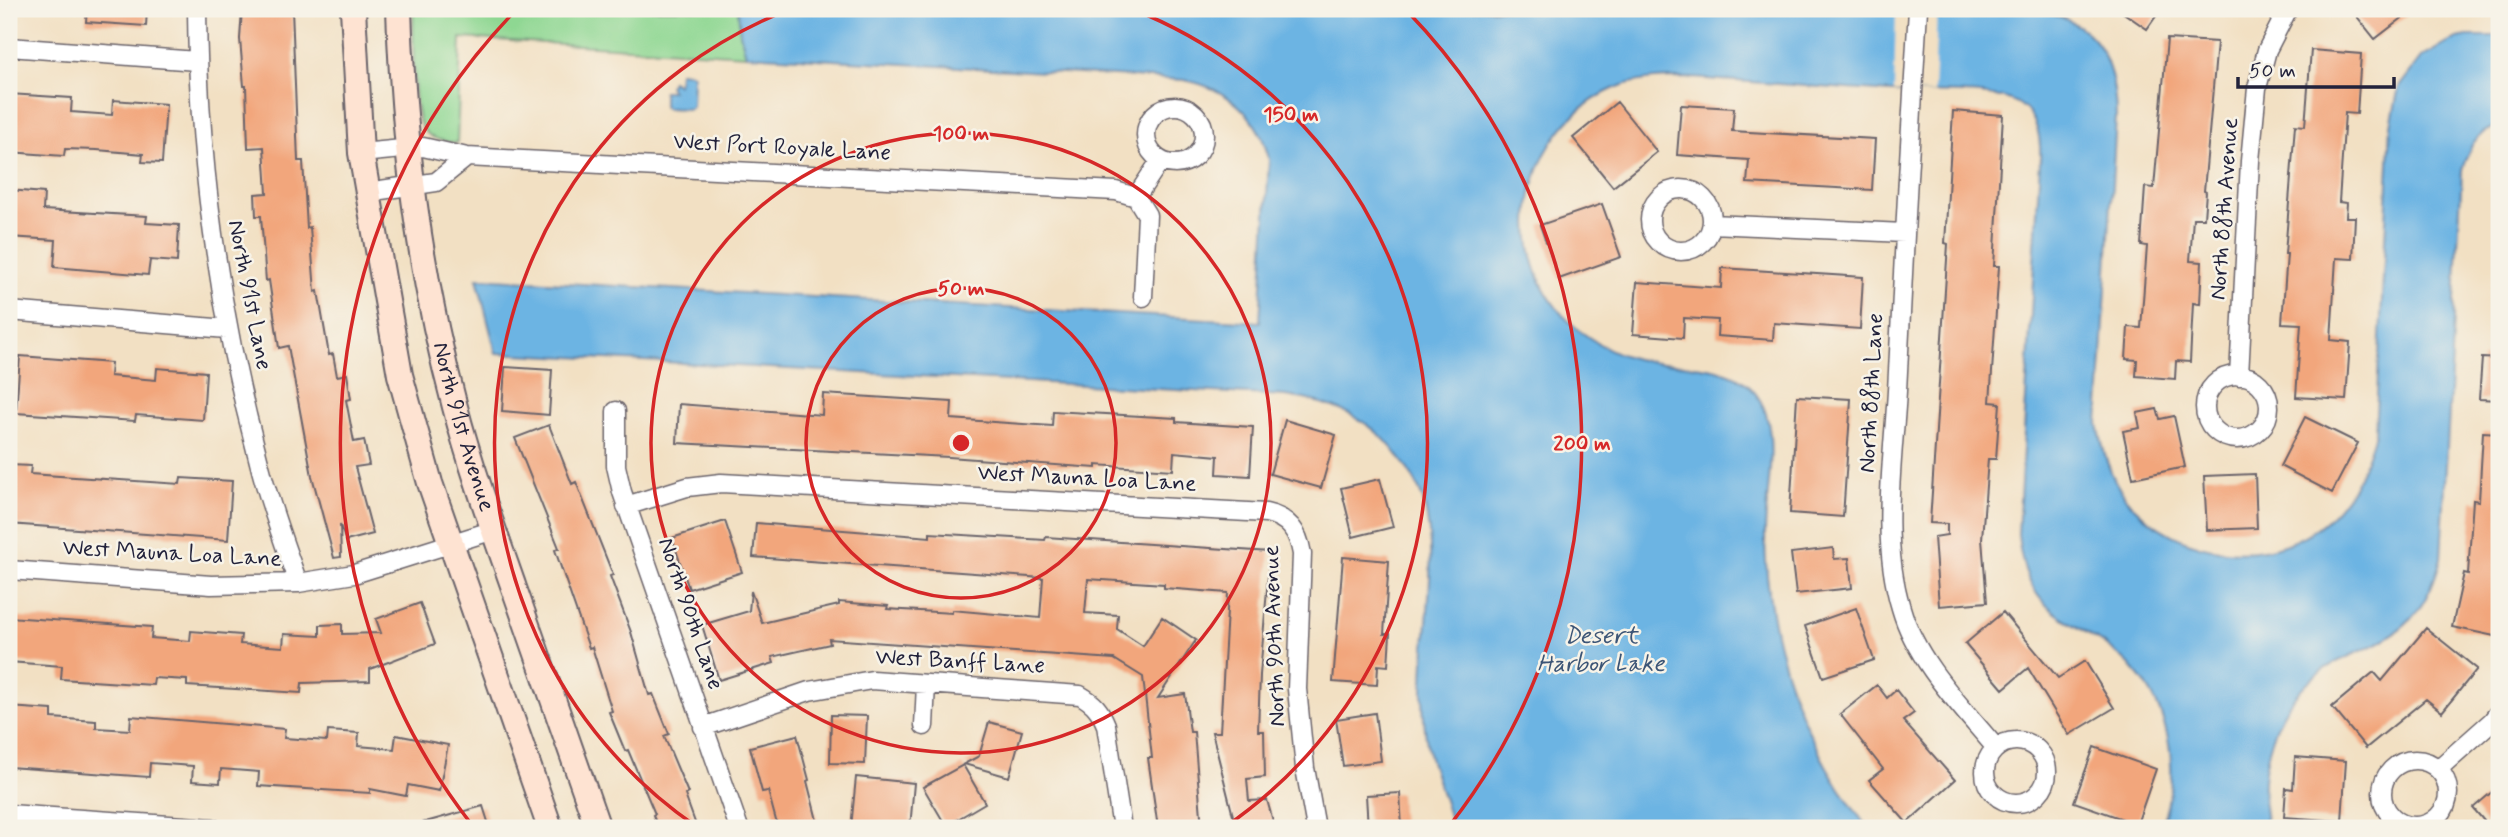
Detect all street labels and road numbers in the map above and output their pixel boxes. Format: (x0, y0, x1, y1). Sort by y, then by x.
street label: North 88th Avenue (2204, 117, 2246, 301)
street label: West Port Royale Lane (672, 127, 892, 169)
street label: North 91st Lane (220, 217, 278, 373)
street label: North 88th Lane (1853, 312, 1891, 474)
street label: North 91st Avenue (425, 339, 501, 516)
street label: West Mauna Loa Lane (977, 458, 1197, 500)
street label: West Mauna Loa Lane (62, 533, 282, 575)
street label: North 90th Lane (650, 534, 730, 694)
street label: North 90th Avenue (1257, 545, 1293, 727)
street label: West Banff Lane (874, 643, 1046, 681)

